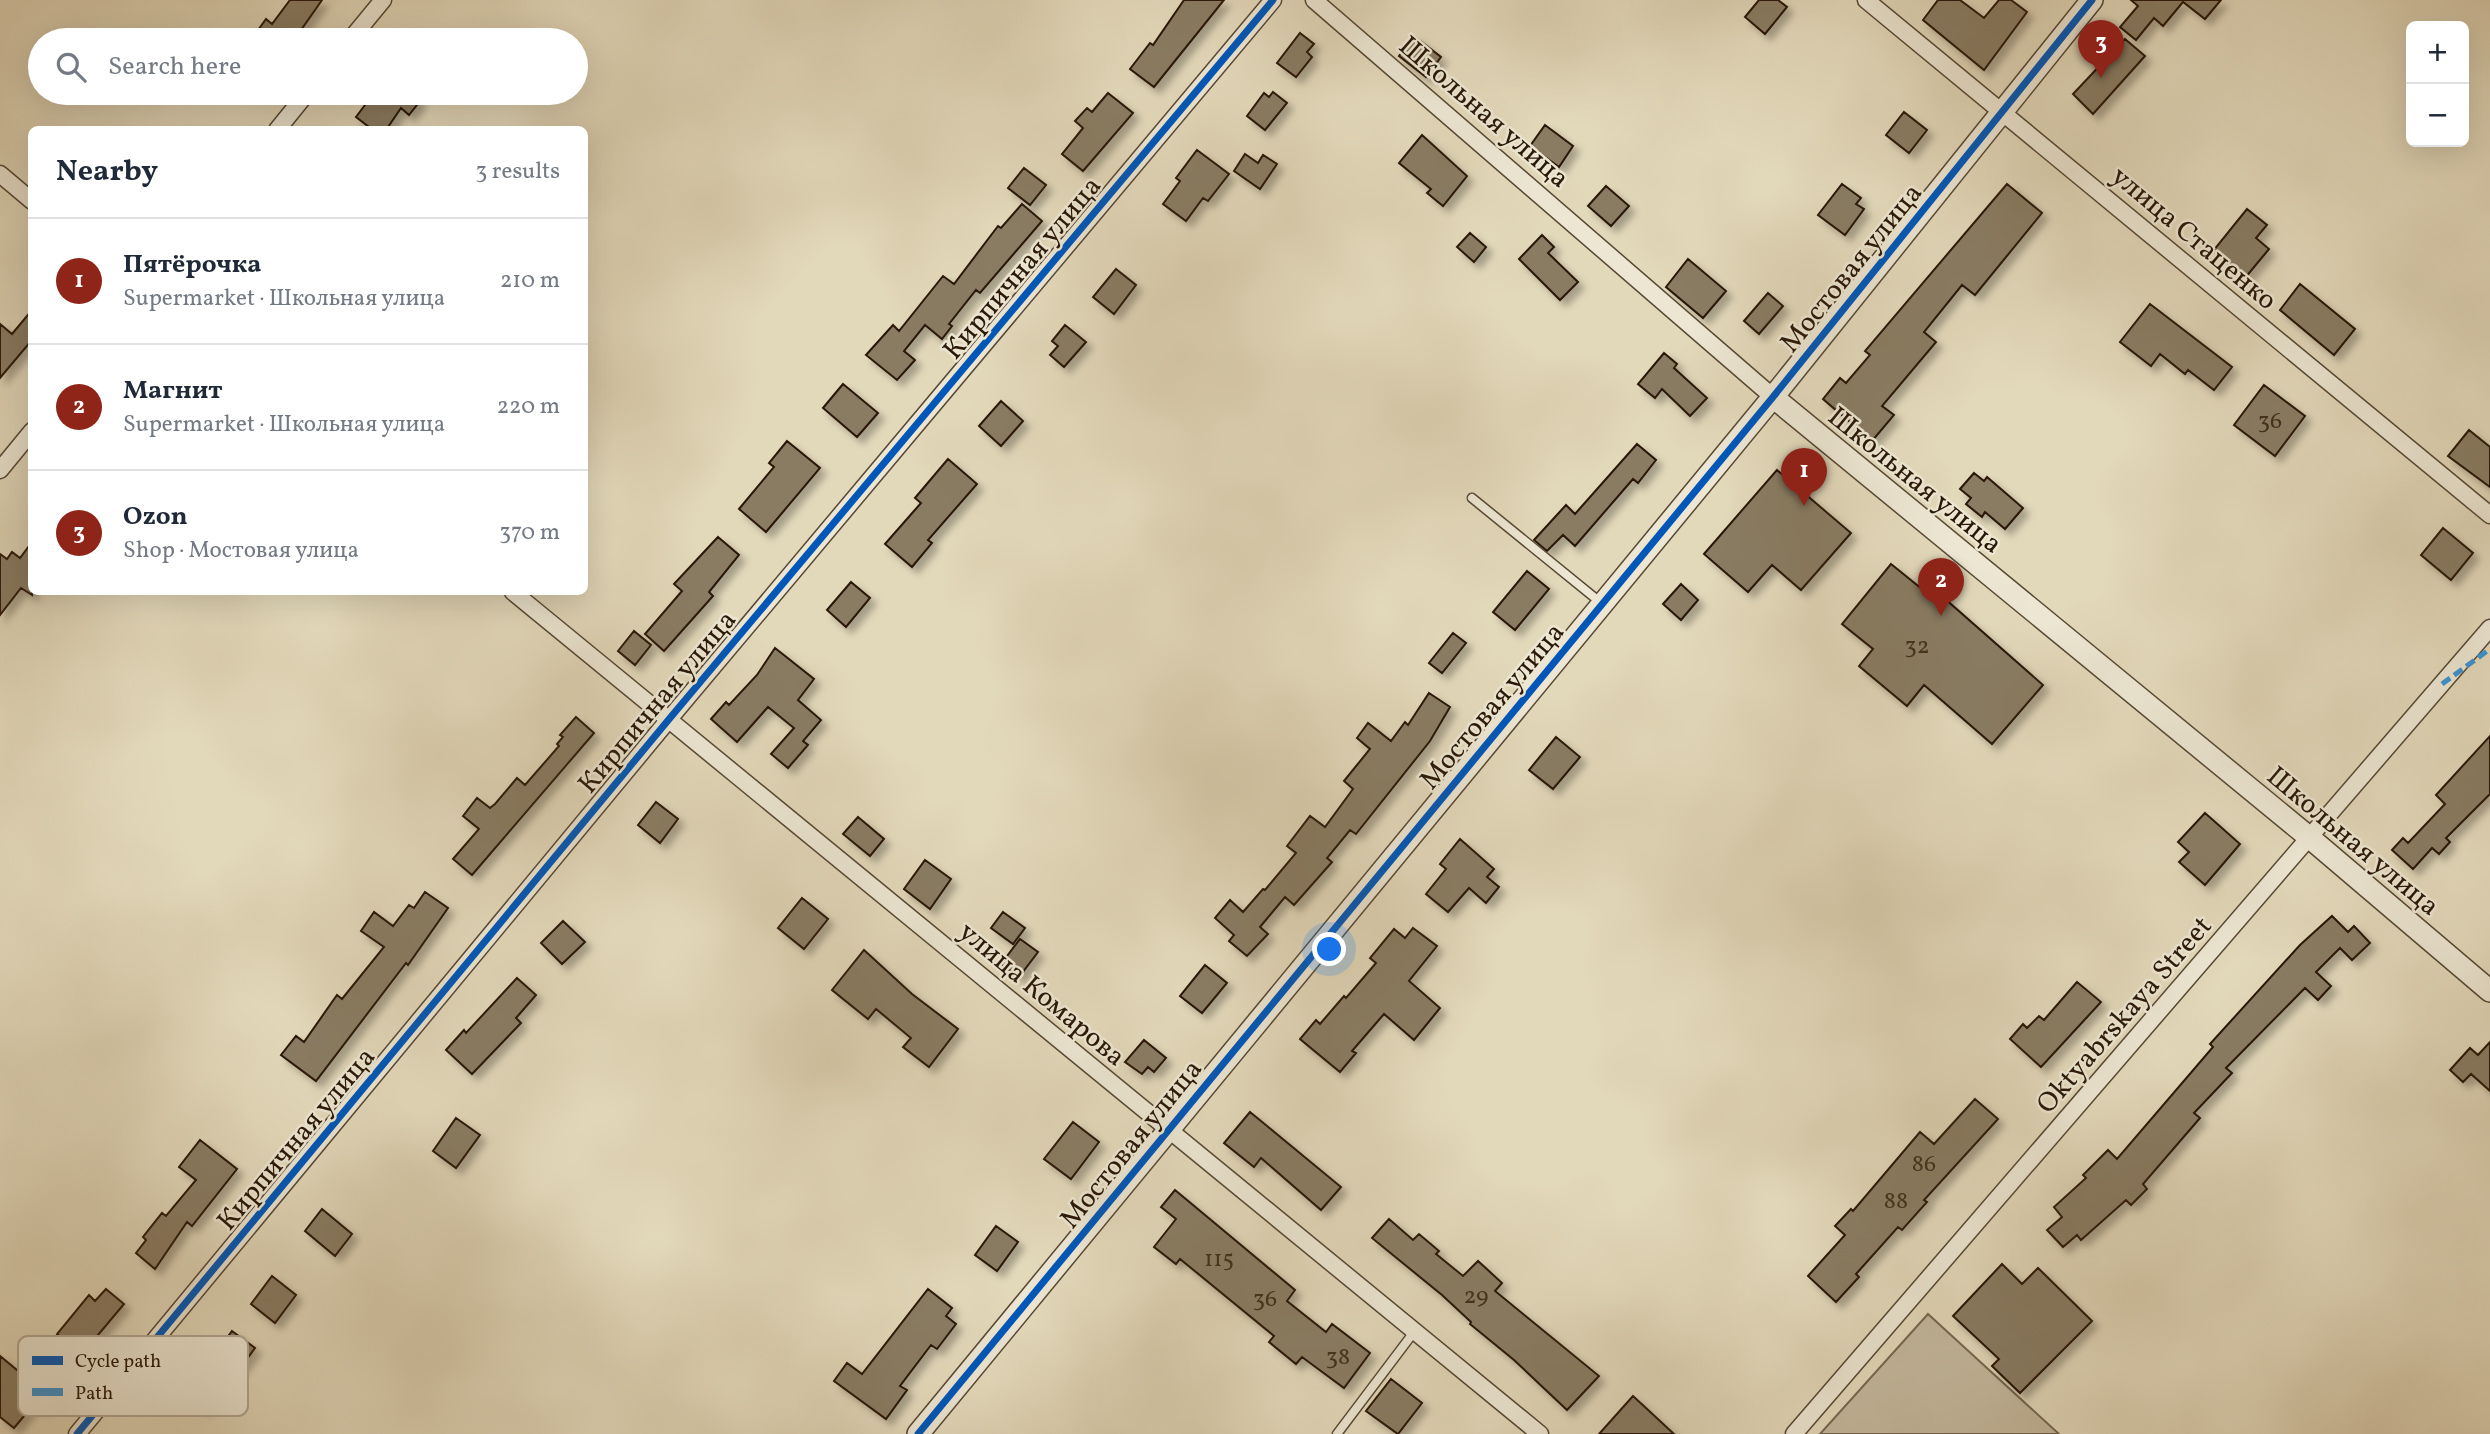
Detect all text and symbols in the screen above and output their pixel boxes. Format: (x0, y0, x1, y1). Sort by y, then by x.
pin: 3 (2078, 20, 2124, 78)
map controls (2406, 21, 2469, 147)
button: + (2406, 21, 2469, 84)
search box (28, 28, 588, 105)
street label: Школьная улица (1389, 28, 1577, 198)
icon: search (52, 48, 90, 86)
text: Search here (108, 49, 241, 85)
button: − (2406, 84, 2469, 147)
text: Nearby (56, 151, 158, 193)
text: 3 results (475, 156, 560, 188)
street label: улица Стаценко (2102, 158, 2285, 320)
street label: Кирпичная улица (934, 168, 1111, 369)
street label: Мостовая улица (1772, 176, 1932, 361)
text: Пятёрочка (123, 247, 261, 283)
text: 1 (74, 265, 84, 297)
text: 210 m (500, 265, 560, 297)
text: Supermarket · Школьная улица (123, 283, 445, 315)
text: Магнит (123, 373, 223, 409)
text: 2 (73, 391, 85, 423)
text: 220 m (497, 391, 560, 423)
street label: Школьная улица (1819, 398, 2010, 564)
house number: 36 (2258, 405, 2282, 439)
text: Supermarket · Школьная улица (123, 409, 445, 441)
pin: 1 (1781, 448, 1827, 506)
text: Ozon (123, 499, 188, 535)
text: 3 (73, 517, 85, 549)
text: 370 m (499, 517, 560, 549)
text: Shop · Мостовая улица (123, 535, 359, 567)
pin: 2 (1918, 558, 1964, 616)
street label: Кирпичная улица (569, 602, 746, 803)
street label: Мостовая улица (1411, 615, 1575, 799)
house number: 32 (1904, 630, 1930, 664)
street label: Школьная улица (2258, 758, 2447, 926)
street label: Oktyabrskaya Street (2028, 908, 2222, 1123)
street label: улица Комарова (949, 913, 1133, 1076)
your location (1312, 932, 1346, 966)
street label: Кирпичная улица (208, 1039, 385, 1240)
street label: Мостовая улица (1052, 1052, 1212, 1237)
house number: 86 (1912, 1148, 1936, 1182)
house number: 88 (1884, 1185, 1908, 1219)
house number: 115 (1204, 1243, 1234, 1277)
house number: 29 (1463, 1280, 1489, 1314)
house number: 36 (1253, 1283, 1277, 1317)
legend (18, 1336, 248, 1416)
house number: 38 (1326, 1341, 1350, 1375)
text: Cycle path (75, 1349, 161, 1375)
text: Path (75, 1381, 113, 1407)

